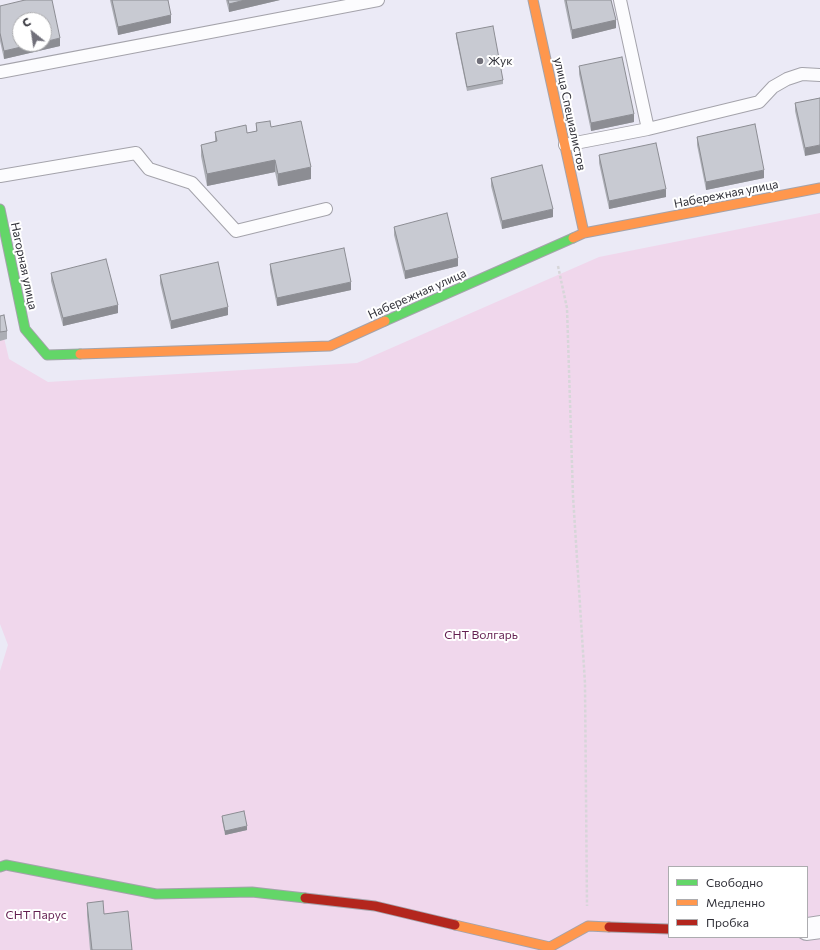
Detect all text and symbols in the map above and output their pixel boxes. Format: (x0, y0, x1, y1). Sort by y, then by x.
north arrow (12, 12, 52, 52)
text: С (20, 15, 33, 30)
place label: Жук (488, 54, 513, 68)
marker: Жук (475, 56, 485, 66)
street label: улица Специалистов (551, 56, 589, 172)
street label: Набережная улица (673, 177, 779, 211)
street label: Нагорная улица (8, 221, 40, 311)
street label: Набережная улица (366, 266, 468, 322)
park label: СНТ Волгарь (444, 628, 518, 642)
legend (668, 866, 808, 938)
text: Свободно (706, 875, 763, 889)
text: Медленно (706, 895, 765, 909)
park label: СНТ Парус (5, 908, 67, 922)
text: Пробка (706, 915, 749, 929)

